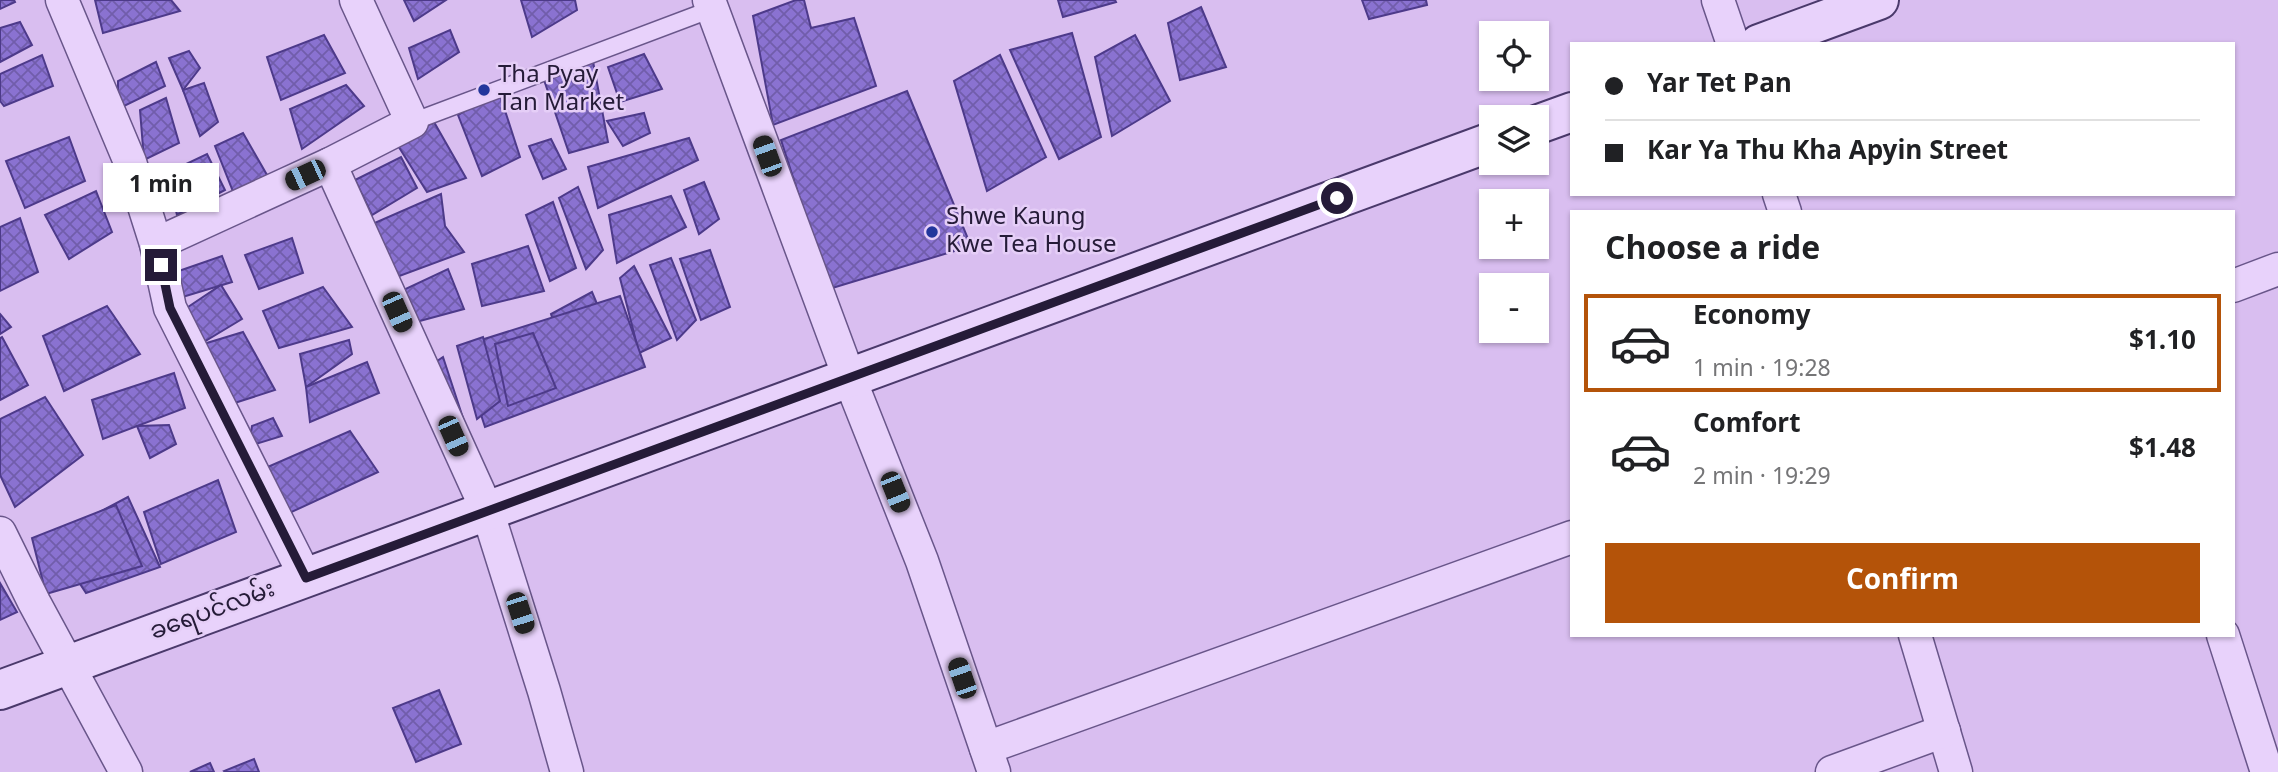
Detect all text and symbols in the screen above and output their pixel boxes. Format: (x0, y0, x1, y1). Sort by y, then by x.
map controls (1479, 21, 1549, 343)
button: locate (1479, 21, 1549, 91)
place label: Tha Pyay Tan Market (498, 50, 624, 131)
text: Yar Tet Pan (1647, 58, 1792, 114)
marker: Tha Pyay Tan Market (476, 82, 492, 98)
button: layers (1479, 105, 1549, 175)
text: Kar Ya Thu Kha Apyin Street (1647, 125, 2008, 181)
car (750, 133, 785, 179)
car (282, 157, 329, 193)
text: 1 min (129, 162, 193, 212)
callout: 1 min (103, 163, 219, 212)
route start (1321, 182, 1353, 214)
button: + (1479, 189, 1549, 259)
place label: Shwe Kaung Kwe Tea House (946, 192, 1117, 273)
text: Choose a ride (1605, 217, 1820, 287)
marker: Shwe Kaung Kwe Tea House (924, 224, 940, 240)
route end (145, 249, 177, 281)
button: − (1479, 273, 1549, 343)
car (379, 289, 416, 335)
text: Economy (1693, 290, 1811, 346)
icon: car (1609, 312, 1672, 375)
text: $1.10 (2129, 315, 2196, 371)
text: 1 min · 19:28 (1693, 346, 1831, 396)
text: Comfort (1693, 398, 1800, 454)
car (435, 413, 472, 459)
icon: car (1609, 420, 1672, 483)
text: $1.48 (2129, 423, 2196, 479)
text: 2 min · 19:29 (1693, 454, 1831, 504)
car (878, 469, 913, 515)
button: Confirm (1605, 543, 2200, 623)
street label: ခရေပင်လမ်း (142, 565, 284, 659)
car (504, 590, 537, 636)
car (946, 655, 979, 701)

